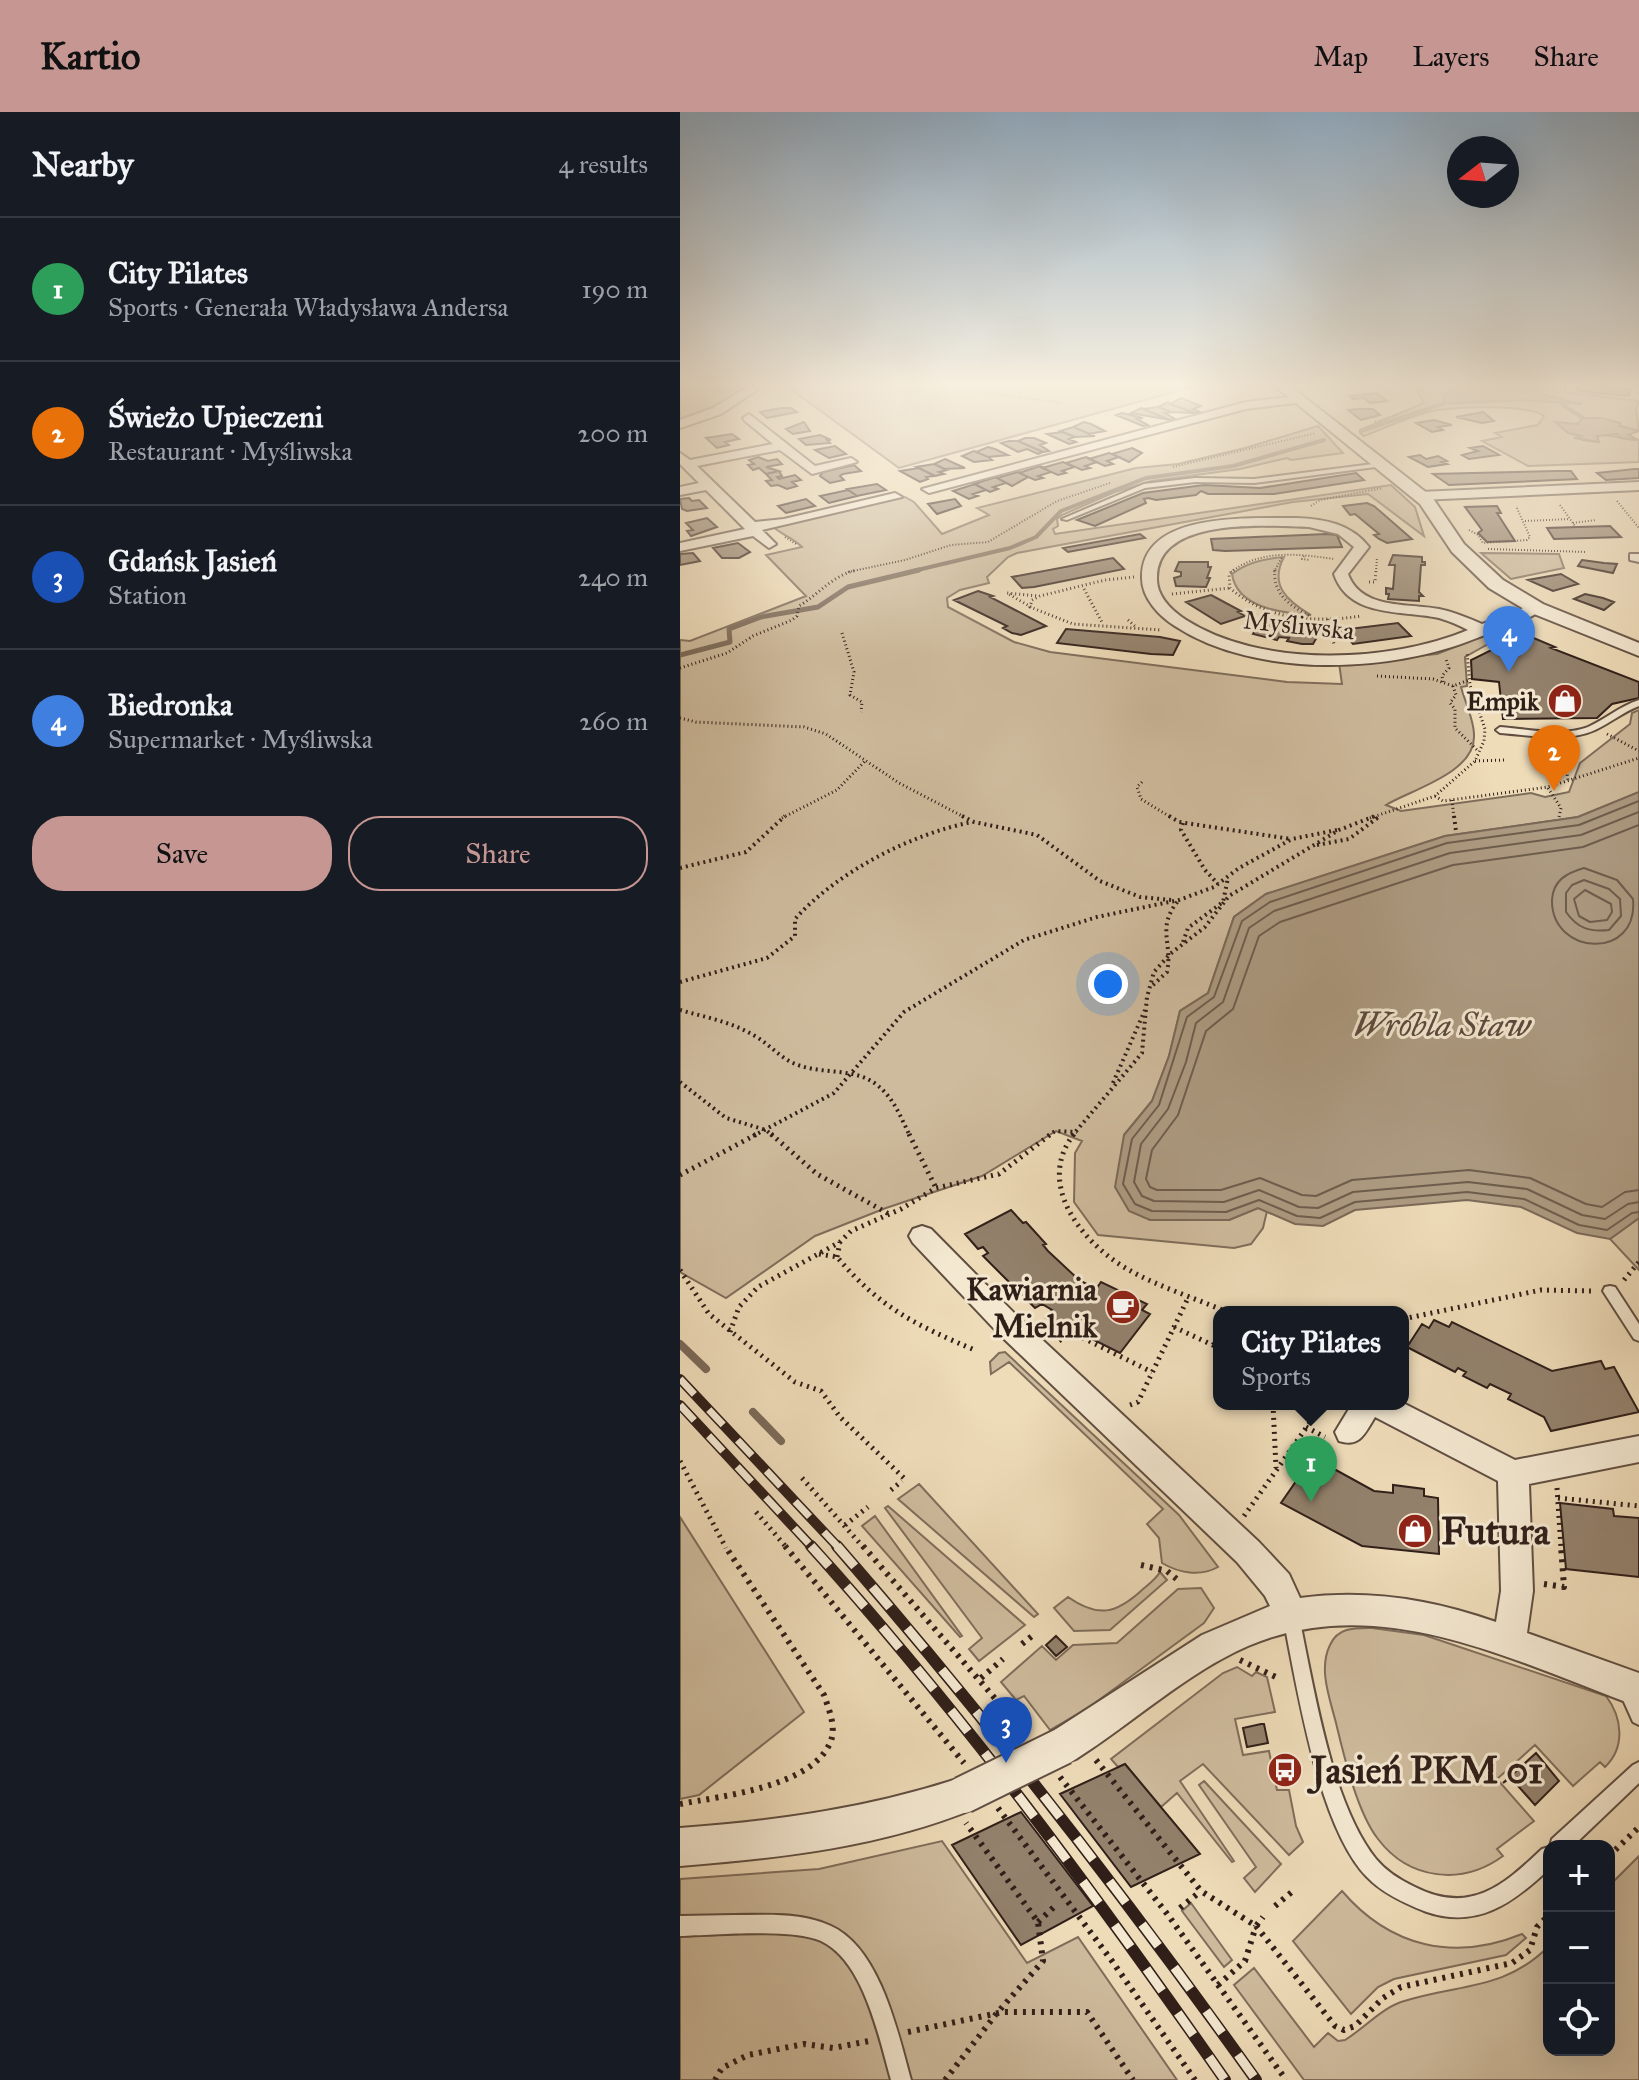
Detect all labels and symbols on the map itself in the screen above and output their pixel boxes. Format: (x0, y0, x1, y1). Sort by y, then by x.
north arrow (1447, 136, 1519, 208)
street label: Myśliwska (1242, 603, 1356, 647)
pin: 4 (1483, 606, 1535, 672)
shop icon: Empik (1546, 682, 1584, 720)
place label: Empik (1466, 685, 1540, 717)
pin: 2 (1528, 725, 1580, 791)
your location (1088, 964, 1128, 1004)
water label: Wróbla Staw (1353, 1004, 1532, 1045)
place label: Kawiarnia Mielnik (966, 1270, 1098, 1346)
cafe icon: Kawiarnia Mielnik (1104, 1288, 1142, 1326)
pin: 1 (1285, 1436, 1337, 1502)
place label: Futura (1441, 1508, 1551, 1554)
shop icon: Futura (1396, 1512, 1434, 1550)
pin: 3 (980, 1697, 1032, 1763)
place label: Jasień PKM 01 (1306, 1747, 1543, 1794)
bus stop icon: Jasień PKM 01 (1266, 1751, 1304, 1789)

